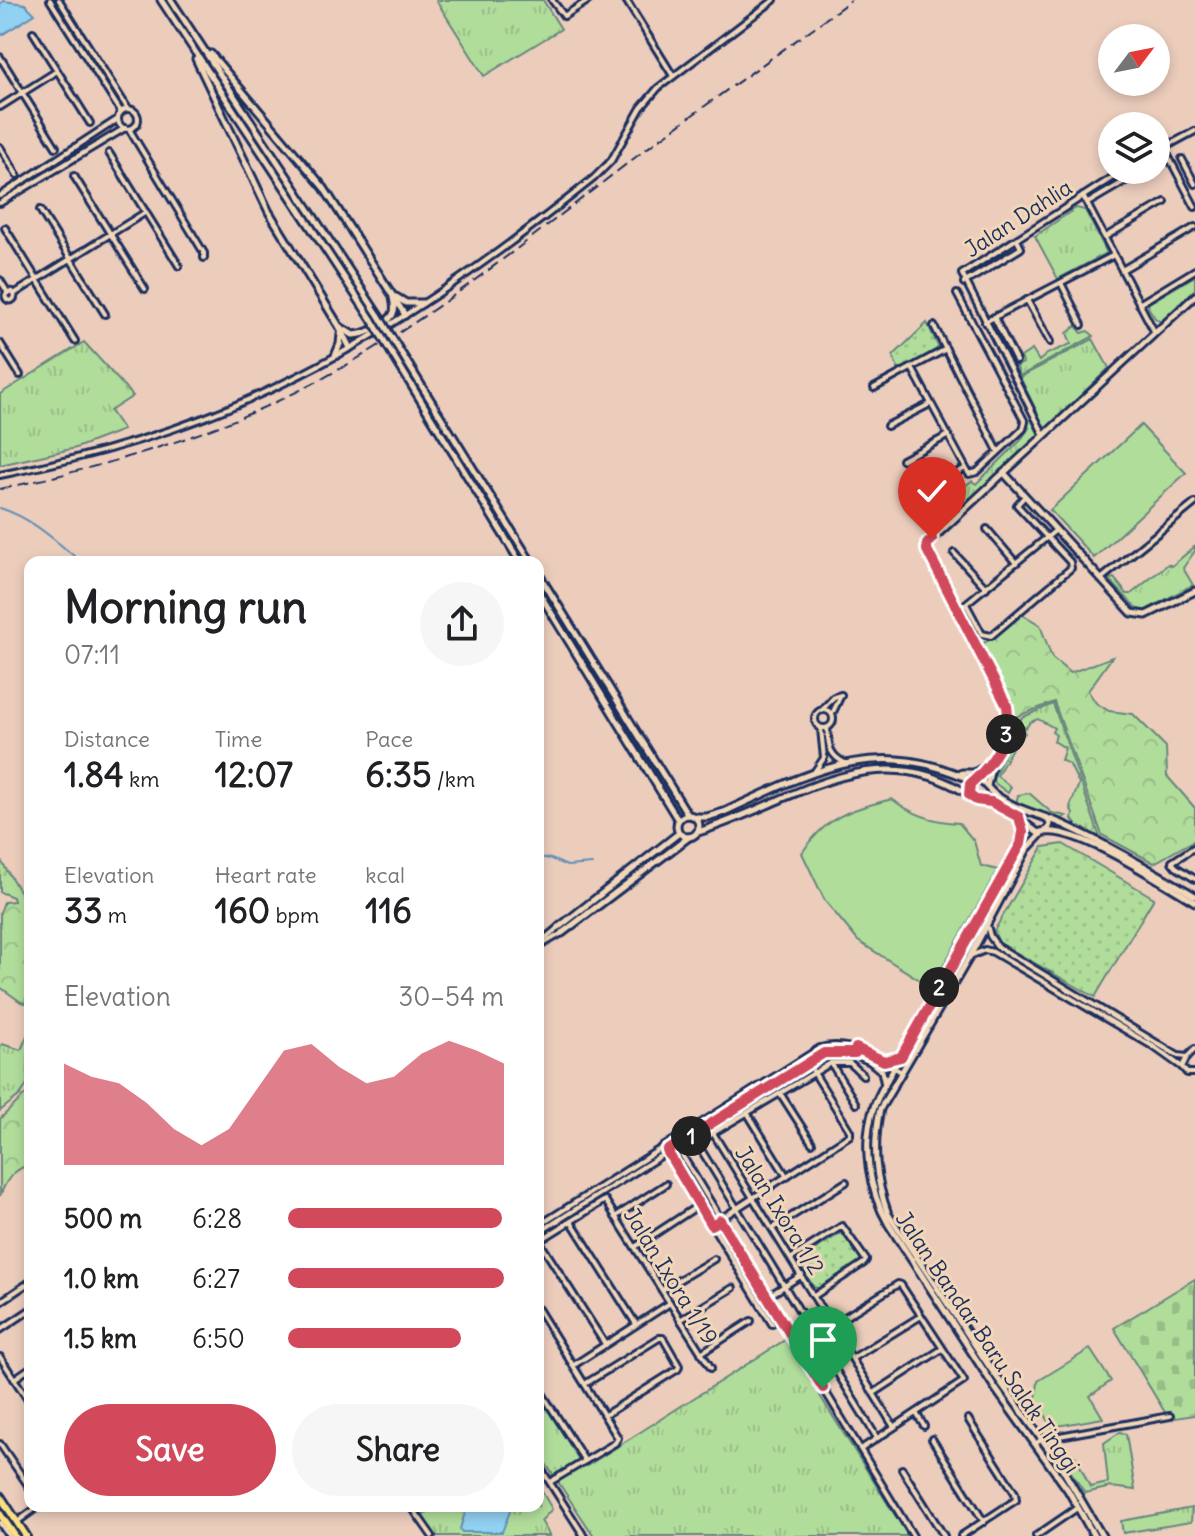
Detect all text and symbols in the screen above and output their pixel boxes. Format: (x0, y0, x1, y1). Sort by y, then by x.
north arrow (1098, 24, 1170, 96)
map controls (1098, 24, 1170, 184)
button: layers (1098, 112, 1170, 184)
street label: Jalan Dahlia (959, 173, 1077, 263)
pin (898, 457, 966, 539)
icon: check (910, 469, 954, 513)
text: Morning run (64, 580, 307, 635)
button: share (420, 582, 504, 666)
text: 07:11 (64, 638, 120, 671)
pin: 3 (986, 714, 1026, 754)
text: 3 (1000, 720, 1012, 748)
text: Distance (64, 725, 150, 753)
text: Time (215, 725, 262, 753)
text: Pace (365, 725, 413, 753)
text: 1.84 (64, 753, 124, 796)
text: 12:07 (215, 753, 293, 796)
text: 6:35 (365, 753, 432, 796)
text: km (124, 765, 160, 793)
text: /km (432, 765, 475, 793)
text: Elevation (64, 861, 154, 889)
text: Heart rate (215, 861, 317, 889)
text: kcal (365, 861, 405, 889)
text: 33 (64, 889, 103, 932)
text: 160 (215, 889, 270, 932)
text: 116 (365, 889, 412, 932)
text: m (103, 901, 127, 929)
text: bpm (270, 901, 319, 929)
pin: 2 (919, 967, 959, 1007)
text: 2 (933, 973, 945, 1001)
text: Elevation (64, 980, 171, 1013)
text: 30–54 m (398, 980, 504, 1013)
pin: 1 (671, 1116, 711, 1156)
text: 1 (687, 1122, 695, 1150)
street label: Jalan Ixora 1/2 (729, 1140, 831, 1280)
text: 500 m (64, 1202, 142, 1235)
text: 6:28 (192, 1202, 242, 1235)
street label: Jalan Ixora 1/19 (618, 1202, 724, 1350)
street label: Jalan Bandar Baru Salak Tinggi (890, 1206, 1086, 1478)
text: 1.0 km (64, 1262, 139, 1295)
text: 6:27 (192, 1262, 240, 1295)
pin (789, 1306, 857, 1388)
icon: arrive (801, 1318, 845, 1362)
text: 1.5 km (64, 1322, 137, 1355)
text: 6:50 (192, 1322, 245, 1355)
button: Save (64, 1404, 276, 1496)
button: Share (292, 1404, 504, 1496)

